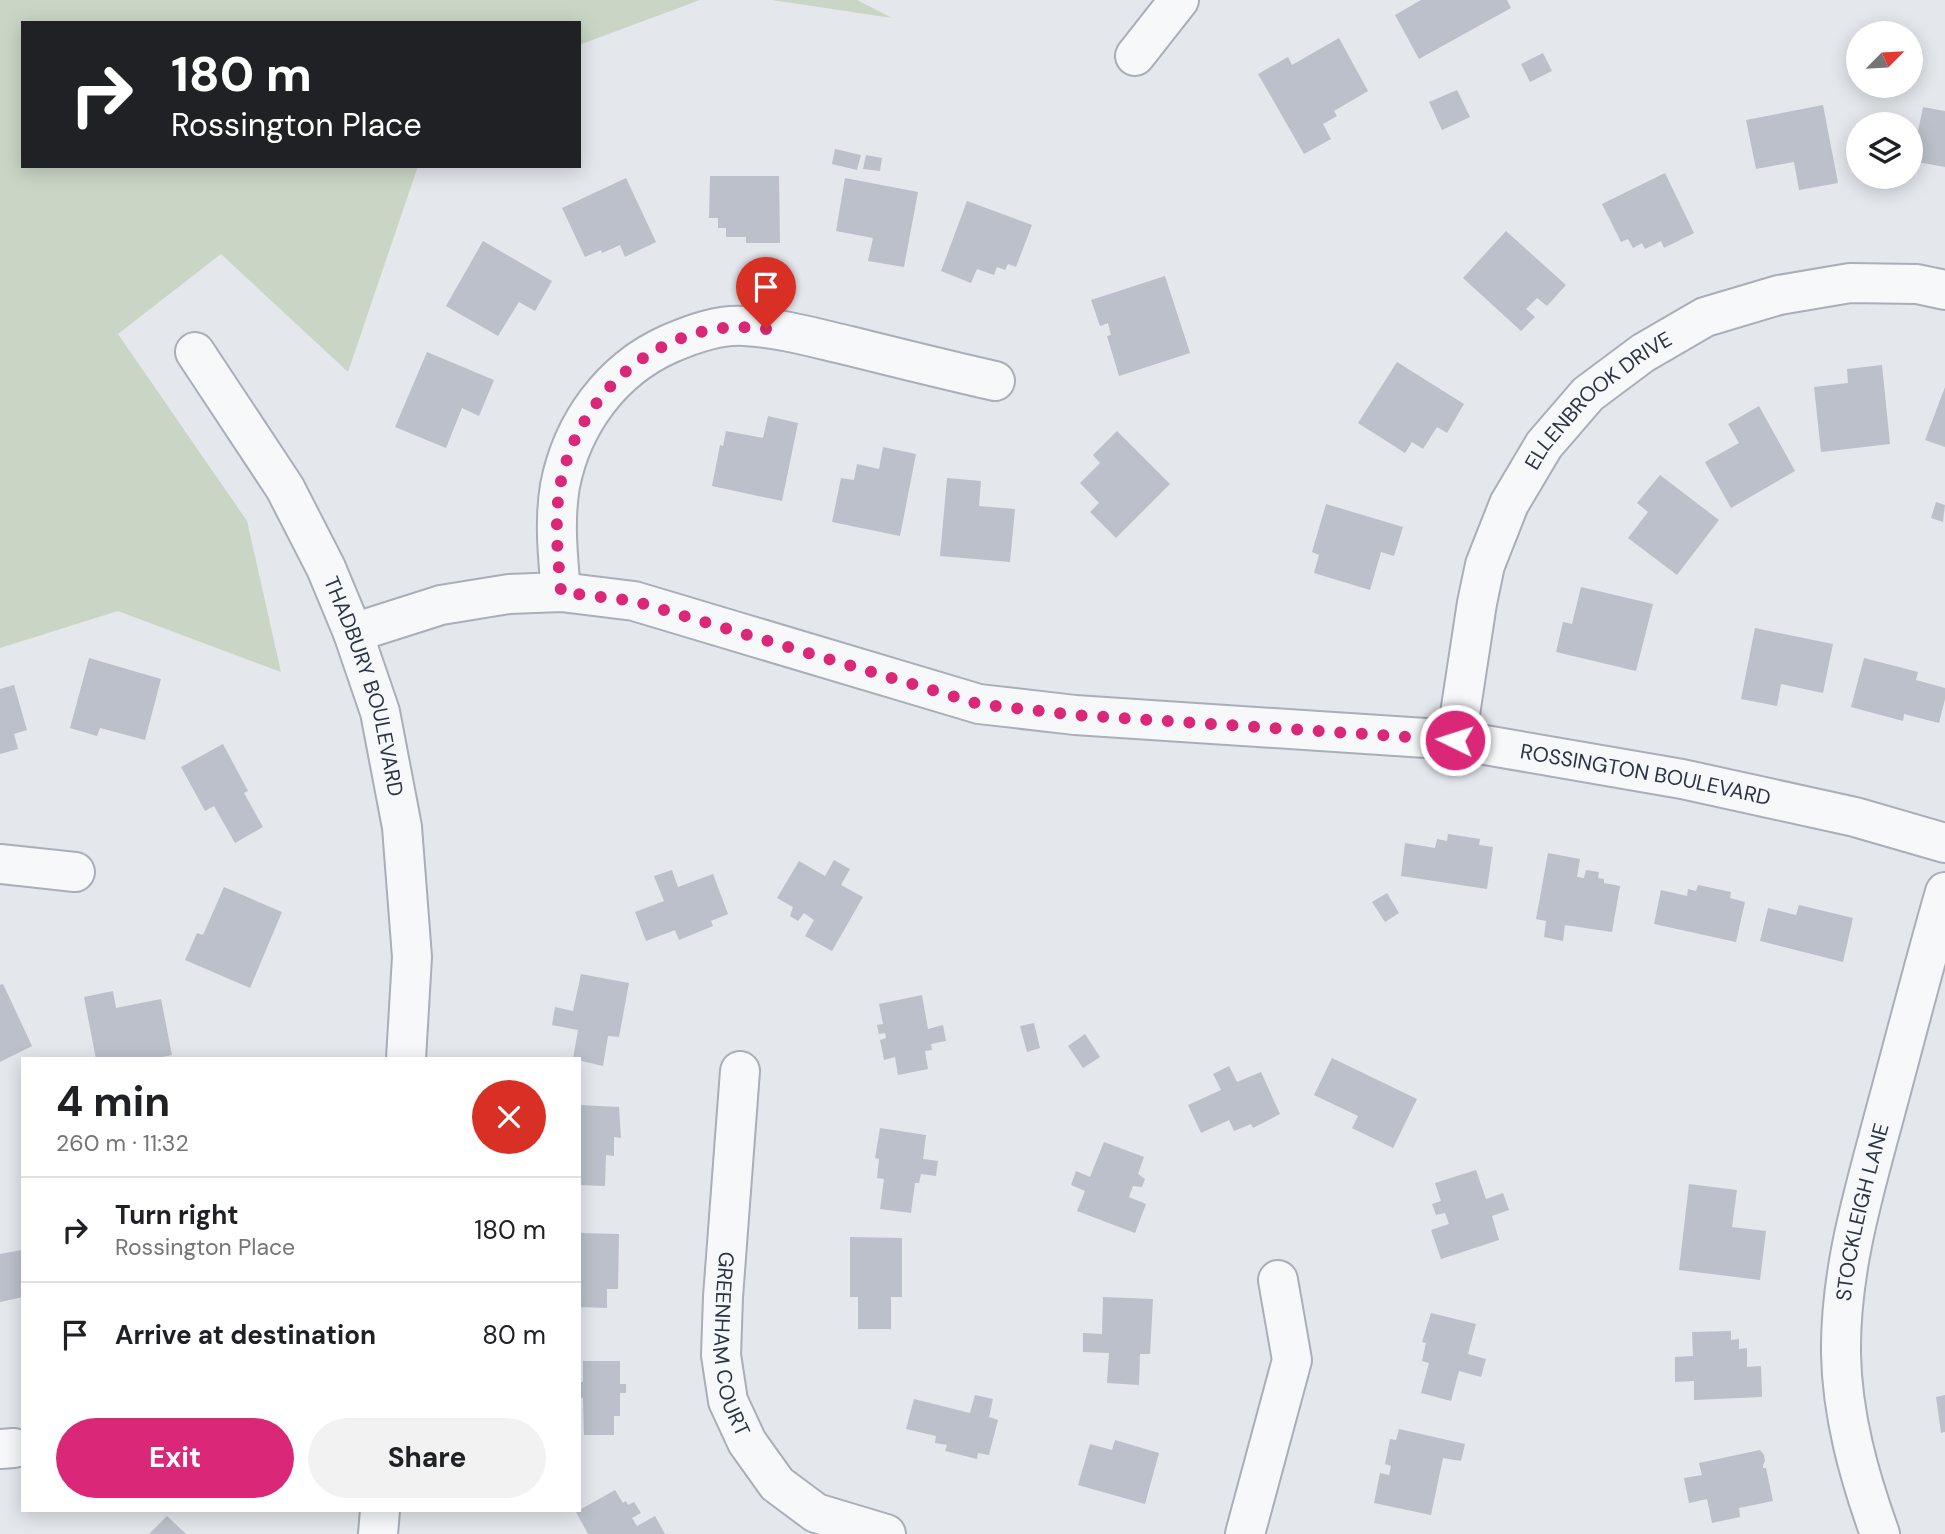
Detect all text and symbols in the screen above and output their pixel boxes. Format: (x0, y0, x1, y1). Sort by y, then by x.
north arrow (1846, 21, 1923, 98)
map controls (1846, 21, 1923, 189)
text: 180 m (171, 42, 312, 106)
icon: right (56, 49, 147, 140)
text: Rossington Place (171, 104, 422, 146)
button: layers (1846, 112, 1923, 189)
pin (736, 257, 796, 329)
icon: arrive (747, 268, 785, 306)
street label: ELLENBROOK DRIVE (1518, 325, 1677, 475)
street label: THADBURY BOULEVARD (317, 572, 410, 799)
position arrow (1418, 703, 1492, 777)
street label: ROSSINGTON BOULEVARD (1518, 737, 1773, 812)
text: 4 min (56, 1074, 170, 1129)
button: close (472, 1080, 546, 1154)
street label: STOCKLEIGH LANE (1830, 1120, 1896, 1302)
text: 260 m · 11:32 (56, 1128, 189, 1158)
text: Turn right (115, 1198, 239, 1232)
icon: right (56, 1211, 94, 1249)
text: 180 m (474, 1213, 546, 1247)
text: Rossington Place (115, 1232, 295, 1262)
street label: GREENHAM COURT (706, 1251, 757, 1441)
icon: arrive (56, 1316, 94, 1354)
text: Arrive at destination (115, 1318, 376, 1352)
text: 80 m (482, 1318, 546, 1352)
button: Exit (56, 1418, 294, 1498)
button: Share (308, 1418, 546, 1498)

